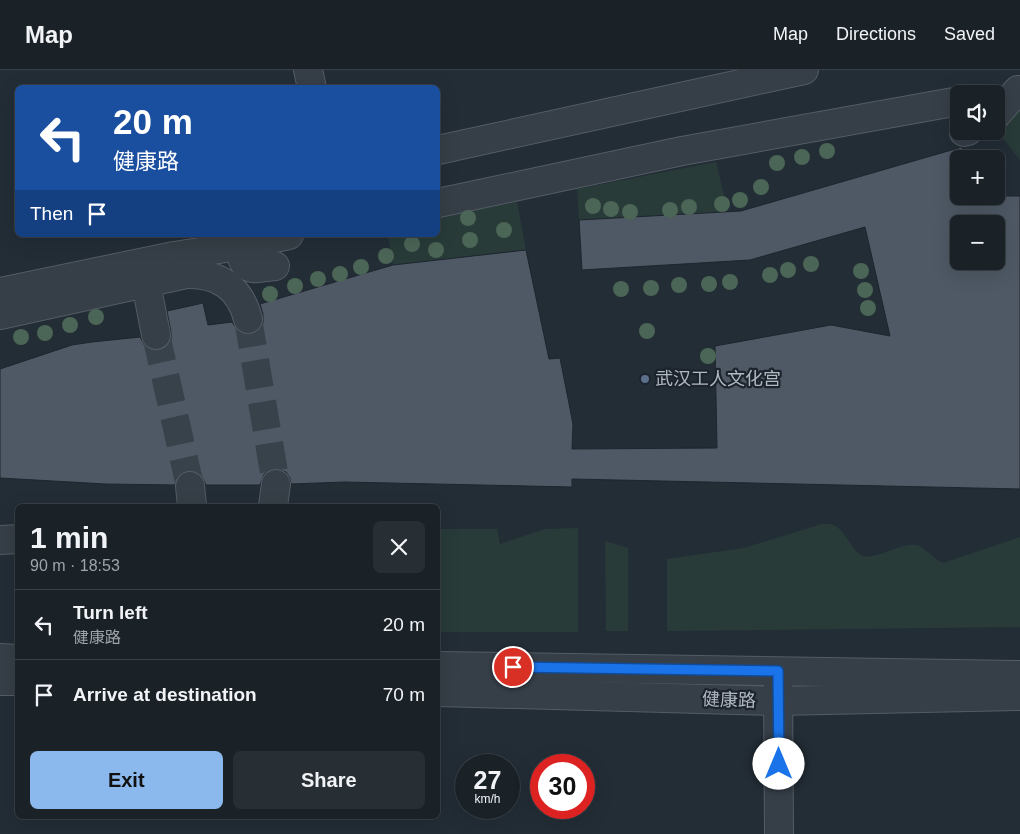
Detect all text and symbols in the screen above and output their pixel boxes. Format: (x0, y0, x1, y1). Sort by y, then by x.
text: Map (25, 21, 73, 48)
text: Map (773, 24, 808, 44)
text: Directions (836, 24, 916, 44)
text: Saved (944, 24, 995, 44)
map controls (950, 85, 1005, 270)
button: sound (950, 85, 1005, 140)
text: 20 m (113, 102, 193, 141)
icon: left (30, 105, 95, 170)
text: 健康路 (113, 149, 179, 174)
button: + (950, 150, 1005, 205)
icon: arrive (83, 200, 111, 228)
text: Then (30, 203, 73, 224)
button: − (950, 215, 1005, 270)
place label: 武汉工人文化宫 (655, 369, 781, 389)
marker: 武汉工人文化宫 (639, 373, 651, 385)
text: 1 min (30, 521, 108, 554)
button: close (373, 521, 425, 573)
text: 90 m · 18:53 (30, 557, 120, 574)
text: Turn left (73, 602, 148, 623)
icon: left (30, 611, 58, 639)
text: 20 m (383, 614, 425, 635)
text: 健康路 (73, 629, 121, 646)
pin (492, 646, 534, 688)
icon: arrive (499, 653, 527, 681)
icon: arrive (30, 681, 58, 709)
text: Arrive at destination (73, 684, 257, 705)
text: 70 m (383, 684, 425, 705)
street label: 健康路 (702, 689, 756, 711)
position arrow (752, 737, 804, 789)
button: Exit (30, 751, 223, 809)
button: Share (233, 751, 425, 809)
speed limit sign: 30 (530, 754, 595, 819)
text: 27 (474, 766, 501, 794)
text: km/h (474, 792, 501, 806)

